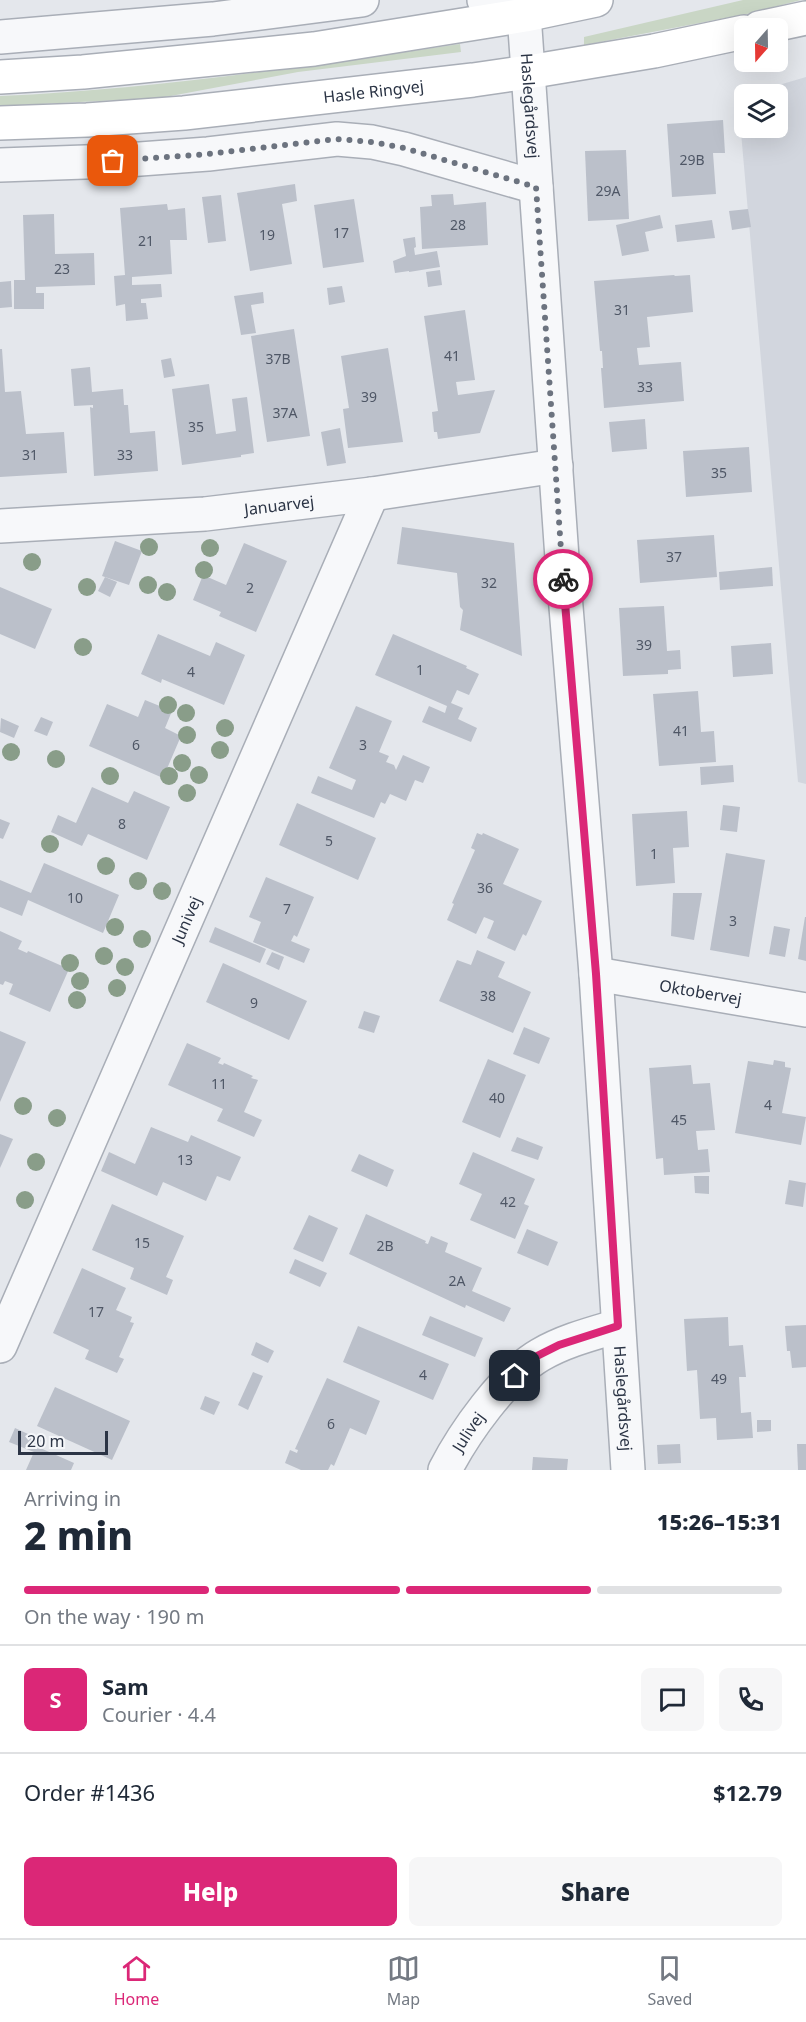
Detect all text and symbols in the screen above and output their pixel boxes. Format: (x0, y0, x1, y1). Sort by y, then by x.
north arrow (734, 18, 788, 72)
map controls (734, 18, 788, 138)
street label: Haslegårdsvej (516, 52, 545, 159)
street label: Hasle Ringvej (322, 75, 425, 108)
button: layers (734, 84, 788, 138)
pin (87, 135, 138, 186)
icon: bag (96, 144, 129, 177)
house number: 29B (679, 150, 705, 169)
house number: 29A (596, 181, 621, 200)
house number: 28 (450, 215, 466, 234)
house number: 17 (333, 223, 349, 242)
house number: 19 (259, 225, 275, 244)
house number: 21 (138, 231, 154, 250)
house number: 23 (54, 259, 70, 278)
house number: 31 (614, 300, 630, 319)
house number: 41 (444, 346, 460, 365)
house number: 37B (265, 349, 291, 368)
house number: 33 (637, 377, 653, 396)
house number: 39 (361, 387, 377, 406)
house number: 37A (273, 403, 298, 422)
house number: 35 (188, 417, 204, 436)
house number: 31 (22, 445, 38, 464)
house number: 33 (117, 445, 133, 464)
house number: 35 (711, 463, 727, 482)
street label: Januarvej (241, 490, 315, 520)
house number: 37 (666, 547, 682, 566)
courier (533, 549, 593, 609)
icon: bike (547, 563, 580, 596)
house number: 32 (481, 573, 497, 592)
house number: 2 (246, 578, 254, 597)
house number: 39 (636, 635, 652, 654)
house number: 1 (416, 660, 424, 679)
house number: 4 (187, 662, 195, 681)
house number: 41 (673, 721, 689, 740)
house number: 6 (132, 735, 140, 754)
house number: 3 (359, 735, 367, 754)
house number: 8 (118, 814, 126, 833)
house number: 5 (325, 831, 333, 850)
house number: 1 (650, 844, 658, 863)
house number: 36 (477, 878, 493, 897)
house number: 10 (67, 888, 83, 907)
street label: Junivej (165, 893, 206, 949)
house number: 7 (283, 899, 291, 918)
house number: 3 (729, 911, 737, 930)
street label: Oktobervej (658, 974, 743, 1010)
house number: 38 (480, 986, 496, 1005)
house number: 9 (250, 993, 258, 1012)
house number: 11 (211, 1074, 227, 1093)
house number: 40 (489, 1088, 505, 1107)
house number: 4 (764, 1095, 772, 1114)
house number: 45 (671, 1110, 687, 1129)
house number: 13 (177, 1150, 193, 1169)
house number: 42 (500, 1192, 516, 1211)
house number: 15 (134, 1233, 150, 1252)
house number: 2B (376, 1236, 394, 1255)
house number: 2A (449, 1271, 466, 1290)
house number: 17 (88, 1302, 104, 1321)
street label: Haslegårdsvej (609, 1345, 638, 1452)
pin (489, 1350, 540, 1401)
icon: home (498, 1359, 531, 1392)
house number: 4 (419, 1365, 427, 1384)
house number: 49 (711, 1369, 727, 1388)
street label: Julivej (446, 1407, 490, 1457)
house number: 6 (327, 1414, 335, 1433)
scale bar (18, 1428, 108, 1456)
text: 20 m (27, 1430, 64, 1452)
text: Arriving in (24, 1485, 121, 1512)
text: 15:26–15:31 (657, 1506, 782, 1536)
text: 2 min (24, 1508, 133, 1561)
text: On the way · 190 m (24, 1603, 204, 1630)
button: chat (641, 1668, 704, 1731)
button: phone (719, 1668, 782, 1731)
text: Sam (102, 1671, 149, 1701)
text: S (49, 1684, 62, 1714)
text: Courier · 4.4 (102, 1701, 216, 1728)
text: Order #1436 (24, 1777, 155, 1807)
text: $12.79 (713, 1777, 782, 1807)
button: Help (24, 1857, 397, 1926)
button: Share (409, 1857, 782, 1926)
tab: Home (114, 1952, 159, 2010)
tab: Map (387, 1952, 420, 2010)
tab: Saved (647, 1952, 692, 2010)

